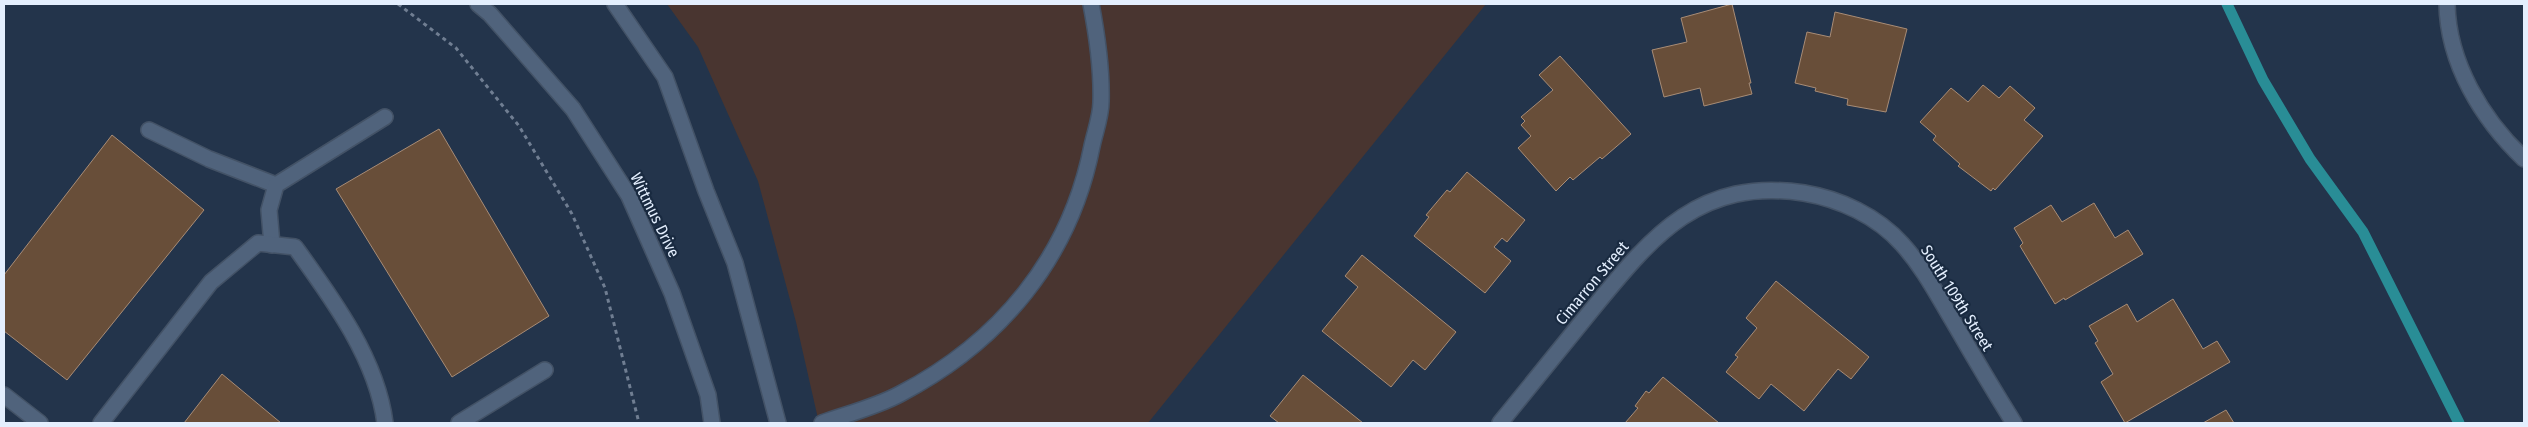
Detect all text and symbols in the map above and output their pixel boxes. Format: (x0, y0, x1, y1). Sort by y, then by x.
street label: Wittmus Drive (626, 170, 684, 260)
street label: Cimarron Street (1552, 237, 1633, 329)
street label: South 109th Street (1917, 242, 1998, 355)

